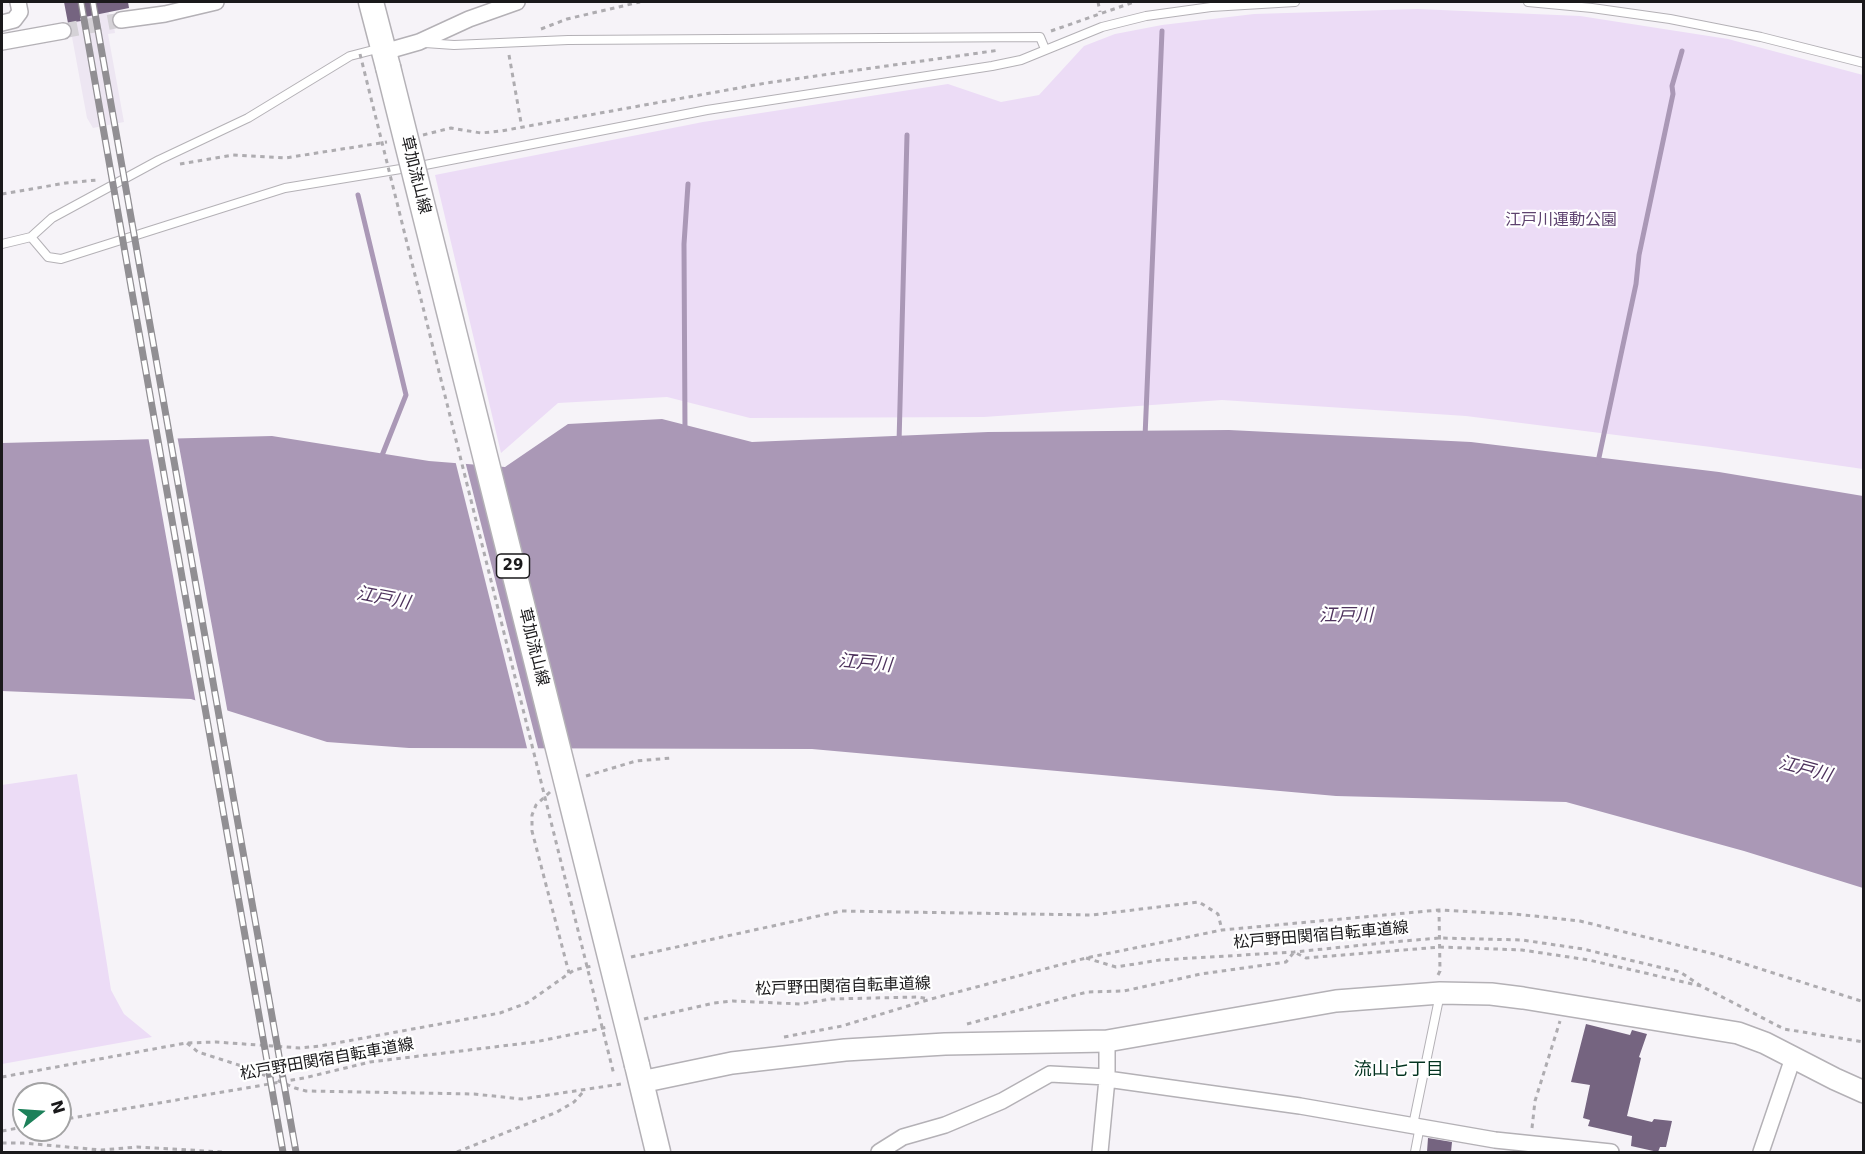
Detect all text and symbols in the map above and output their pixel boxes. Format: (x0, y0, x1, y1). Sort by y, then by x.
street label: 草加流山線 (396, 134, 434, 216)
park label: 江戸川運動公園 (1505, 211, 1617, 231)
road number: 29 (496, 554, 530, 578)
water label: 江戸川 (354, 583, 412, 615)
water label: 江戸川 (1319, 605, 1373, 627)
street label: 草加流山線 (514, 606, 552, 688)
water label: 江戸川 (837, 651, 893, 677)
water label: 江戸川 (1776, 753, 1834, 787)
street label: 松戸野田関宿自転車道線 (1232, 919, 1410, 953)
street label: 松戸野田関宿自転車道線 (755, 974, 931, 1000)
street label: 松戸野田関宿自転車道線 (239, 1035, 415, 1085)
district label: 流山七丁目 (1354, 1059, 1444, 1081)
north arrow (12, 1082, 72, 1142)
text: N (47, 1098, 69, 1116)

